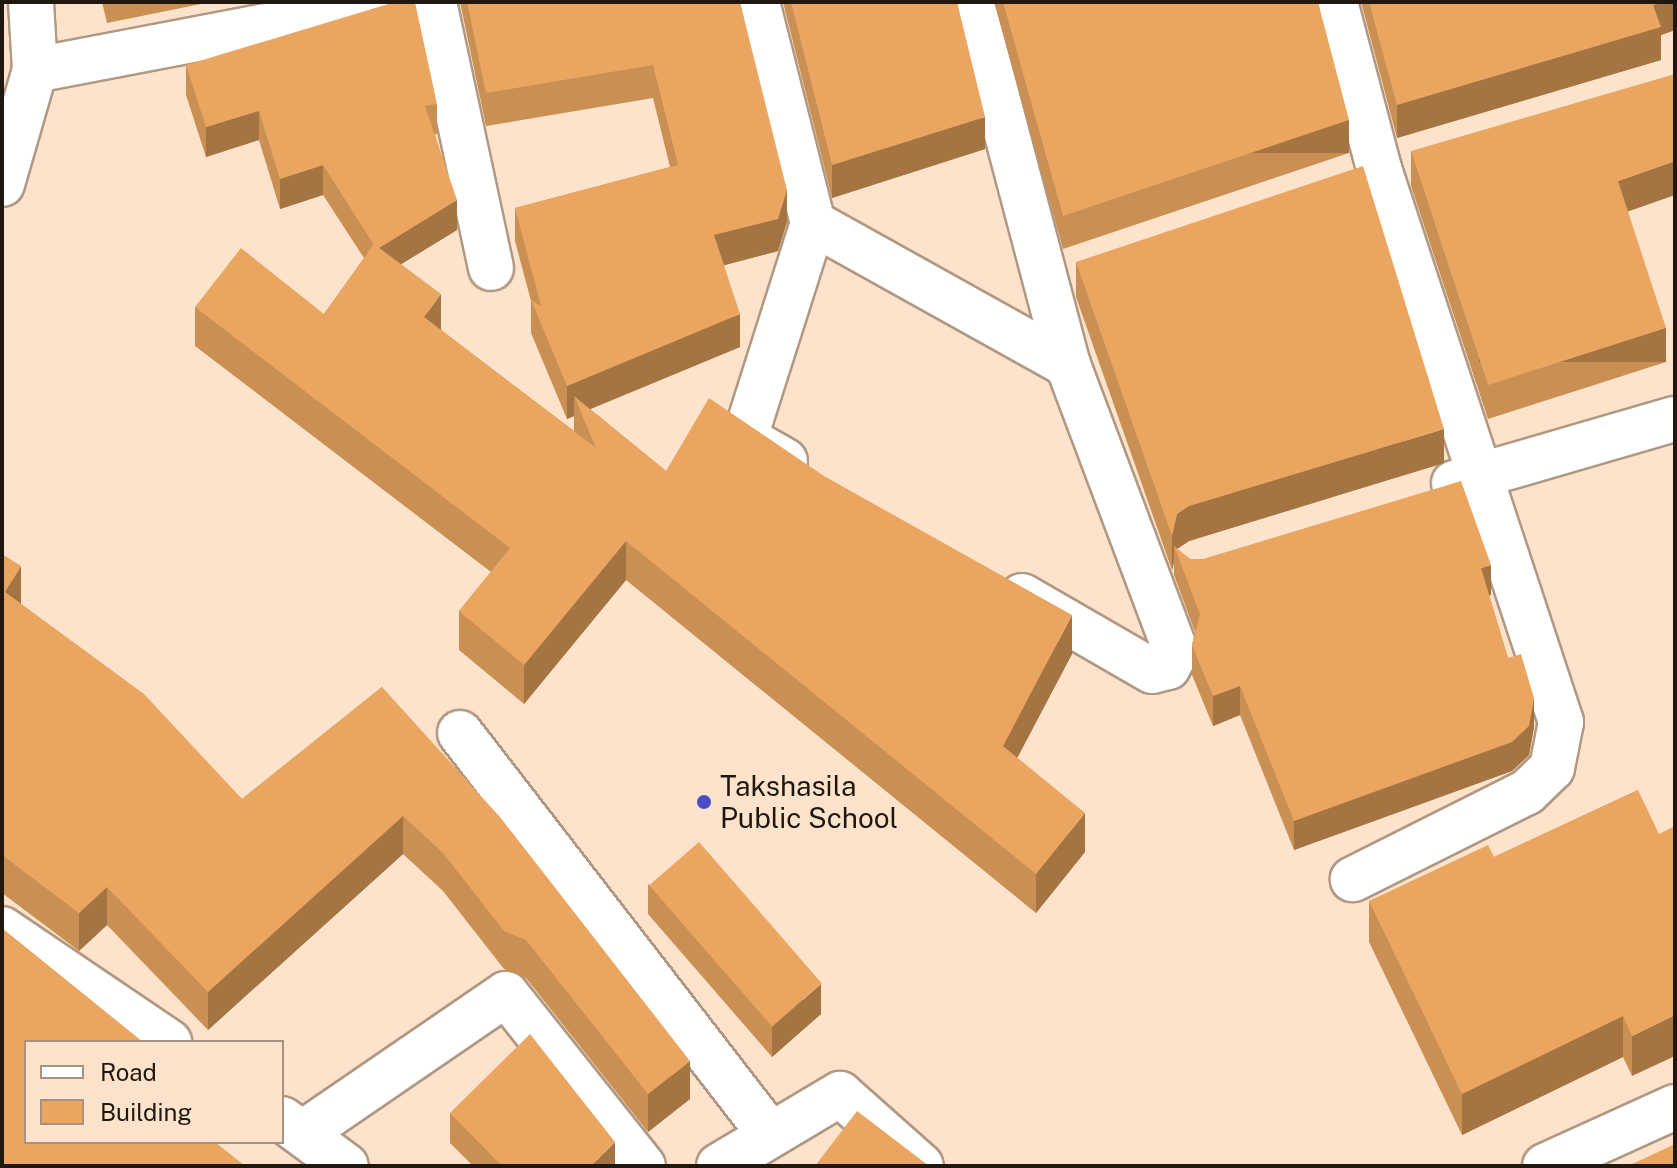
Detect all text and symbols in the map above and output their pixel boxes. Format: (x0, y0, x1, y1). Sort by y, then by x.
place label: Takshasila Public School (720, 769, 898, 835)
marker: Takshasila Public School (695, 793, 713, 811)
legend (24, 1040, 284, 1144)
text: Road (100, 1058, 157, 1086)
text: Building (100, 1098, 192, 1126)

